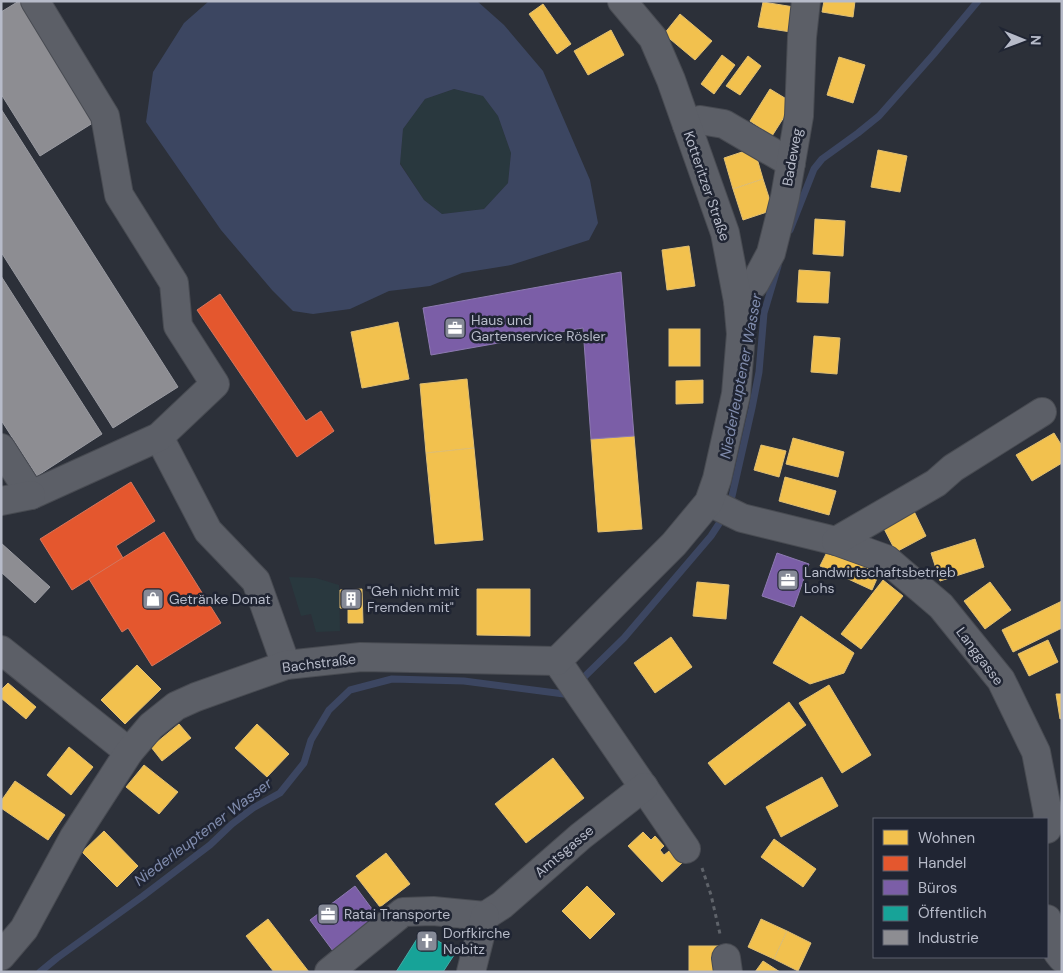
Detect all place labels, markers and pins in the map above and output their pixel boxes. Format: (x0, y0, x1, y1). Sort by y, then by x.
place label: Haus und Gartenservice Rösler (471, 311, 606, 345)
office icon: Haus und Gartenservice Rösler (443, 316, 467, 340)
place label: Landwirtschaftsbetrieb Lohs (804, 563, 956, 597)
office icon: Landwirtschaftsbetrieb Lohs (776, 568, 800, 592)
place label: "Geh nicht mit Fremden mit" (367, 582, 459, 616)
shop icon: Getränke Donat (141, 587, 165, 611)
building icon: "Geh nicht mit Fremden mit" (339, 587, 363, 611)
place label: Getränke Donat (169, 590, 271, 608)
office icon: Ratai Transporte (316, 902, 340, 926)
place label: Ratai Transporte (344, 905, 450, 923)
place label: Dorfkirche Nobitz (443, 924, 510, 958)
church icon: Dorfkirche Nobitz (415, 929, 439, 953)

